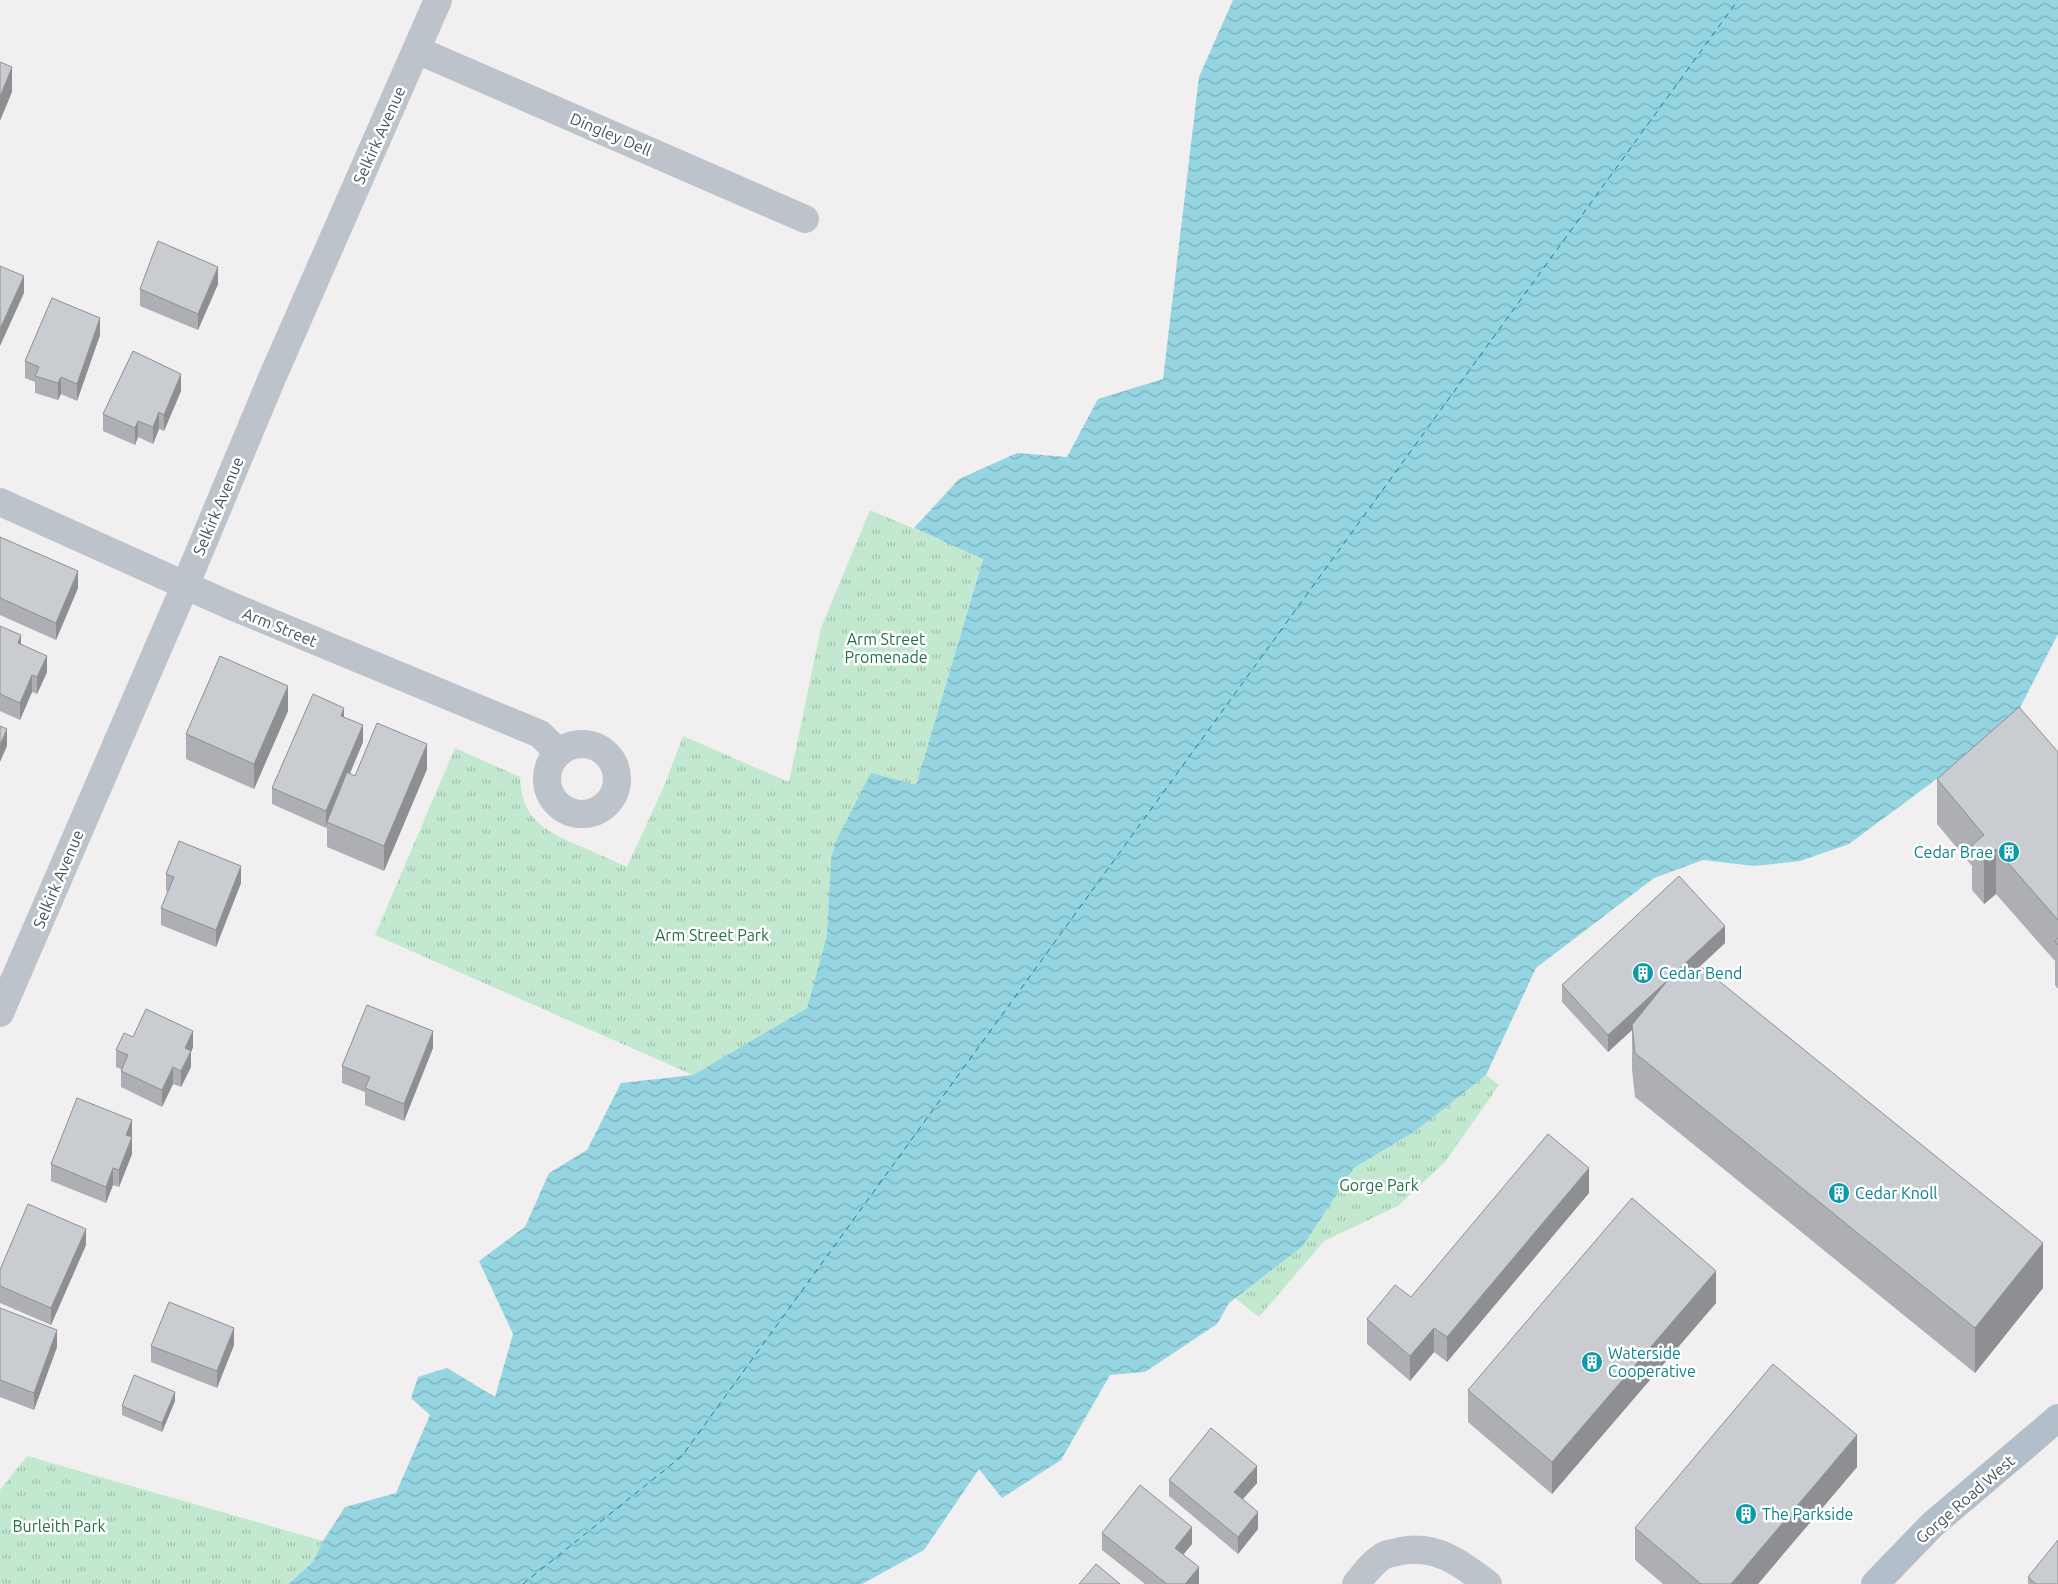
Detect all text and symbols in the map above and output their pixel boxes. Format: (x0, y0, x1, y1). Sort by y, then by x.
street label: Selkirk Avenue (349, 83, 409, 187)
street label: Dingley Dell (568, 109, 654, 159)
street label: Selkirk Avenue (189, 454, 247, 558)
street label: Arm Street (240, 604, 320, 650)
park label: Arm Street Promenade (844, 630, 928, 666)
street label: Selkirk Avenue (29, 827, 87, 931)
building icon: Cedar Brae (1997, 840, 2021, 864)
place label: Cedar Brae (1914, 843, 1993, 861)
park label: Arm Street Park (655, 926, 769, 944)
building icon: Cedar Bend (1631, 961, 1655, 985)
place label: Cedar Bend (1659, 964, 1742, 982)
park label: Gorge Park (1339, 1176, 1419, 1194)
building icon: Cedar Knoll (1827, 1181, 1851, 1205)
place label: Cedar Knoll (1855, 1184, 1938, 1202)
place label: Waterside Cooperative (1608, 1344, 1696, 1380)
building icon: Waterside Cooperative (1580, 1350, 1604, 1374)
street label: Gorge Road West (1912, 1451, 2019, 1547)
building icon: The Parkside (1734, 1502, 1758, 1526)
place label: The Parkside (1762, 1505, 1853, 1523)
park label: Burleith Park (12, 1517, 106, 1535)

